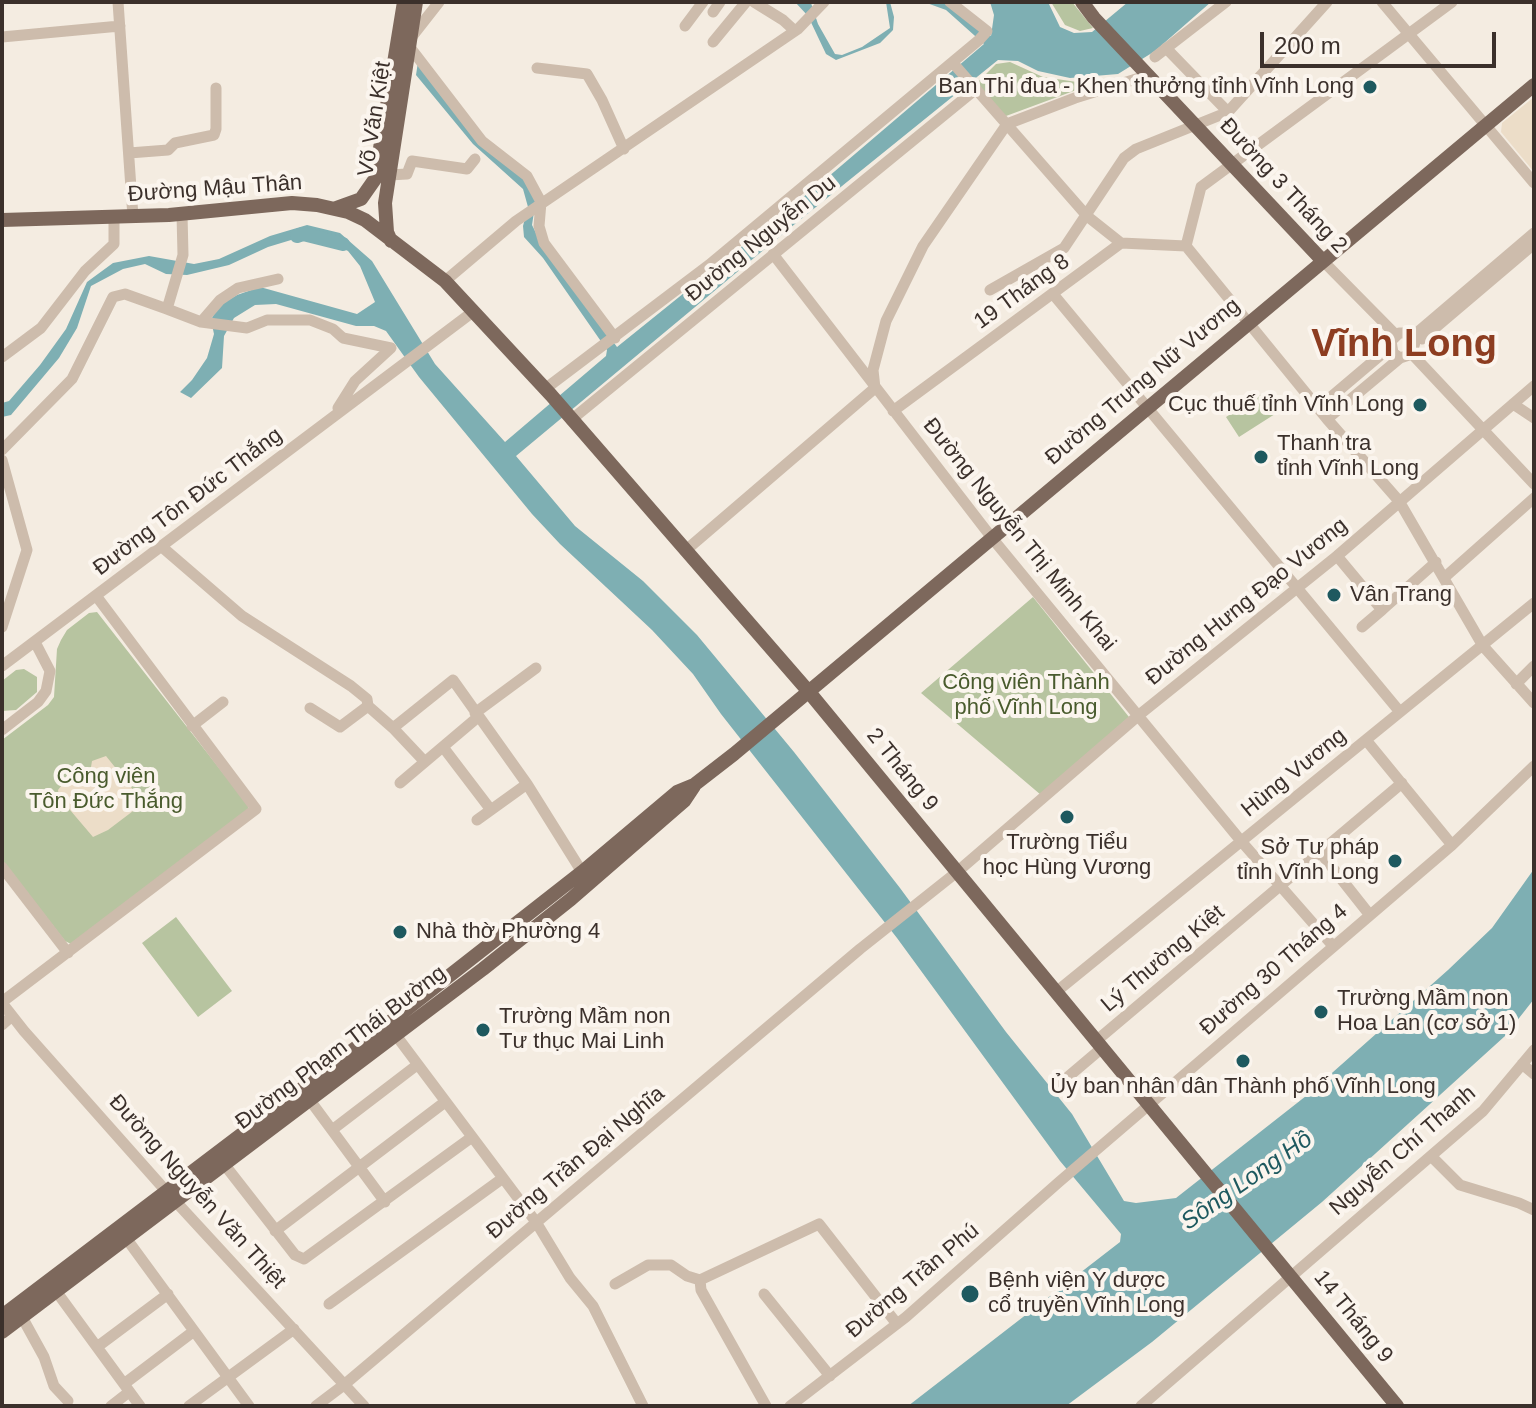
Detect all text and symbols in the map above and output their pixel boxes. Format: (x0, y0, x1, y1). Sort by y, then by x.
scale bar (1264, 16, 1500, 66)
text: 200 m (1274, 32, 1341, 59)
street label: Võ Văn Kiệt (353, 60, 397, 178)
place label: Ban Thi đua - Khen thưởng tỉnh Vĩnh Long (938, 74, 1354, 100)
marker: Ban Thi đua - Khen thưởng tỉnh Vĩnh Long (1361, 78, 1379, 96)
street label: Đường 3 Tháng 2 (1214, 113, 1352, 259)
street label: Đường Mậu Thân (127, 170, 303, 208)
street label: Đường Nguyễn Du (681, 170, 841, 308)
street label: 19 Tháng 8 (969, 249, 1075, 335)
street label: Đường Trưng Nữ Vương (1040, 293, 1246, 471)
district label: Vĩnh Long (1311, 323, 1497, 369)
place label: Cục thuế tỉnh Vĩnh Long (1168, 392, 1404, 418)
marker: Cục thuế tỉnh Vĩnh Long (1411, 396, 1429, 414)
street label: Đường Nguyễn Thị Minh Khai (917, 413, 1121, 657)
street label: Đường Tôn Đức Thắng (88, 422, 288, 582)
place label: Thanh tra tỉnh Vĩnh Long (1277, 431, 1419, 482)
marker: Thanh tra tỉnh Vĩnh Long (1252, 448, 1270, 466)
street label: Đường Hưng Đạo Vương (1141, 513, 1353, 691)
place label: Vân Trang (1350, 582, 1452, 608)
marker: Vân Trang (1325, 586, 1343, 604)
park label: Công viên Thành phố Vĩnh Long (942, 670, 1110, 722)
street label: 2 Tháng 9 (861, 723, 943, 817)
street label: Hùng Vương (1236, 723, 1352, 823)
park label: Công viên Tôn Đức Thắng (29, 764, 183, 816)
marker: Trường Tiểu học Hùng Vương (1058, 808, 1076, 826)
place label: Trường Tiểu học Hùng Vương (983, 830, 1151, 882)
place label: Sở Tư pháp tỉnh Vĩnh Long (1237, 835, 1379, 886)
marker: Sở Tư pháp tỉnh Vĩnh Long (1386, 852, 1404, 870)
street label: Đường 30 Tháng 4 (1195, 899, 1353, 1041)
street label: Lý Thường Kiệt (1096, 900, 1230, 1018)
place label: Nhà thờ Phường 4 (416, 919, 600, 945)
marker: Nhà thờ Phường 4 (391, 923, 409, 941)
street label: Đường Phạm Thái Bường (231, 960, 451, 1136)
place label: Trường Mầm non Hoa Lan (cơ sở 1) (1337, 986, 1516, 1038)
marker: Trường Mầm non Hoa Lan (cơ sở 1) (1312, 1003, 1330, 1021)
place label: Trường Mầm non Tư thục Mai Linh (499, 1004, 670, 1056)
marker: Trường Mầm non Tư thục Mai Linh (474, 1021, 492, 1039)
marker: Ủy ban nhân dân Thành phố Vĩnh Long (1234, 1052, 1252, 1070)
place label: Ủy ban nhân dân Thành phố Vĩnh Long (1050, 1074, 1436, 1100)
street label: Nguyễn Chí Thanh (1325, 1080, 1481, 1222)
street label: Đường Trần Đại Nghĩa (482, 1081, 670, 1245)
street label: Đường Nguyễn Văn Thiệt (103, 1090, 291, 1294)
water label: Sông Long Hồ (1176, 1125, 1318, 1237)
street label: Đường Trần Phú (841, 1218, 985, 1344)
street label: 14 Tháng 9 (1308, 1265, 1398, 1369)
place label: Bệnh viện Y dược cổ truyền Vĩnh Long (988, 1268, 1185, 1320)
marker: Bệnh viện Y dược cổ truyền Vĩnh Long (959, 1283, 981, 1305)

